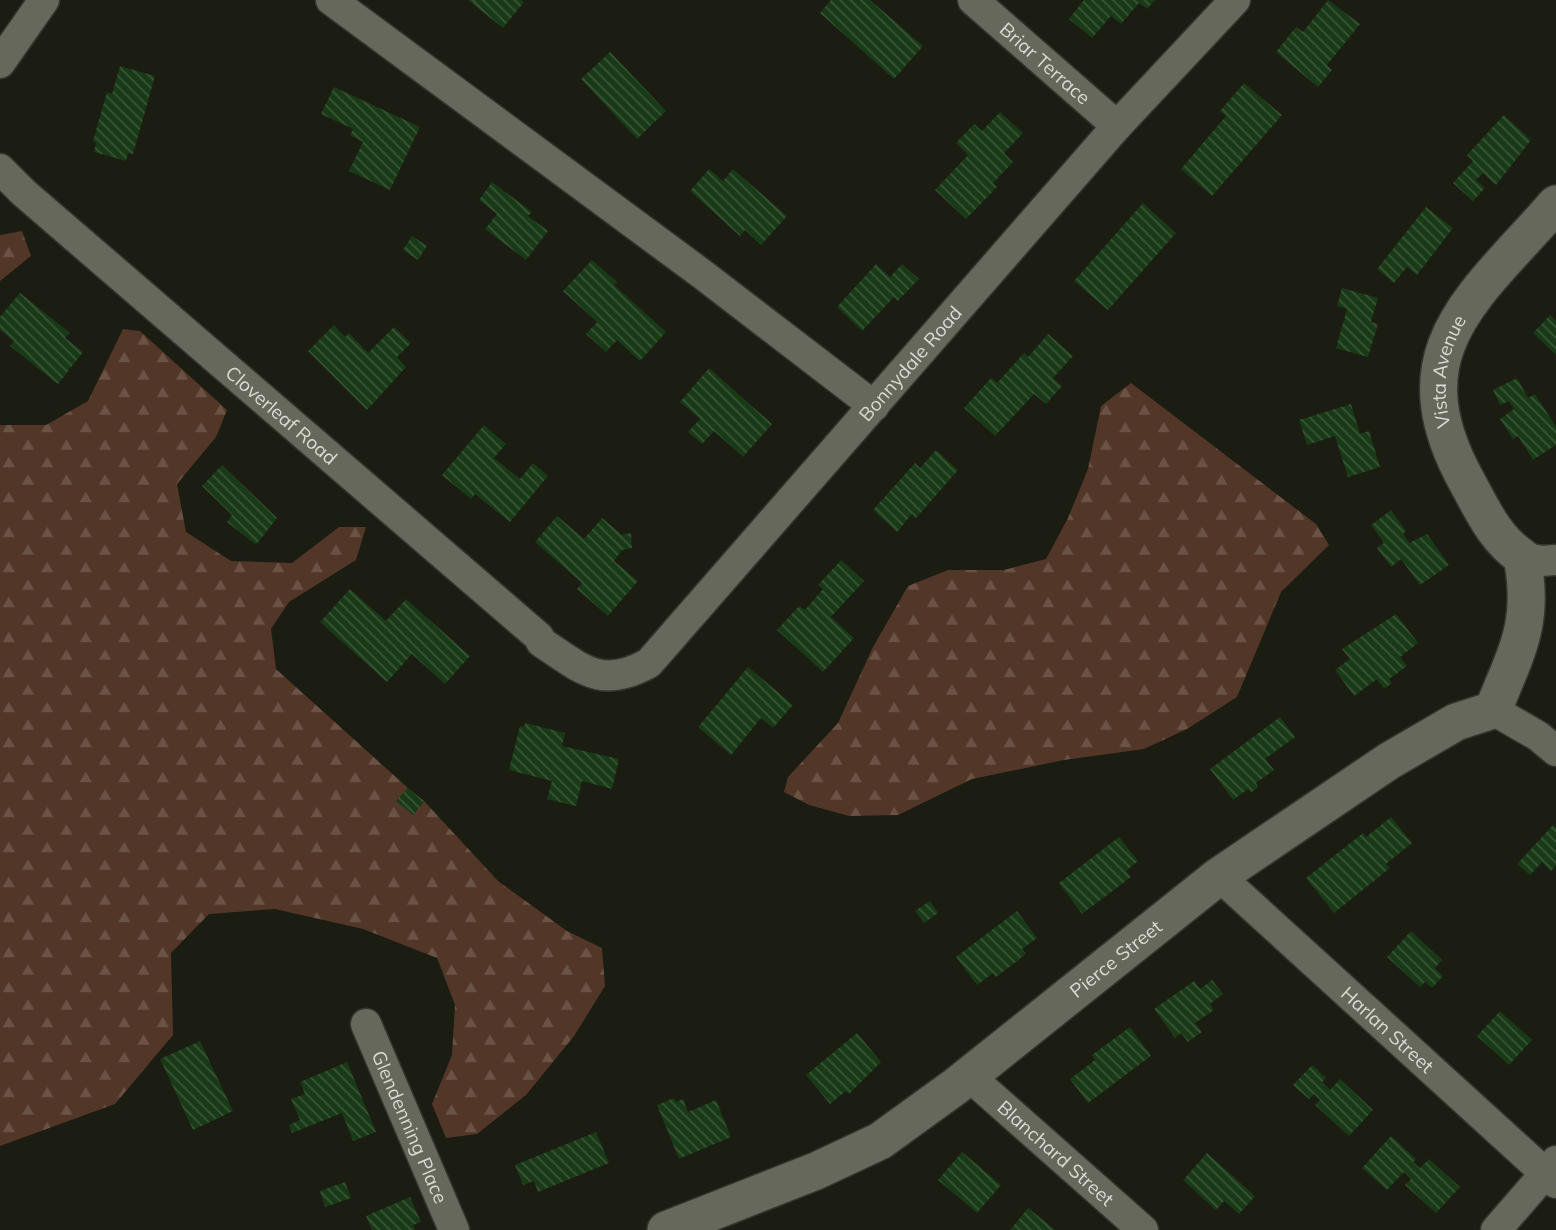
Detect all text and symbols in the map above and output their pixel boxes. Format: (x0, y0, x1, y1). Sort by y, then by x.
street label: Briar Terrace (995, 17, 1096, 109)
street label: Bonnydale Road (853, 301, 967, 426)
street label: Vista Avenue (1427, 310, 1471, 431)
street label: Cloverleaf Road (221, 360, 342, 470)
street label: Pierce Street (1065, 914, 1167, 1003)
street label: Harlan Street (1336, 981, 1439, 1078)
street label: Glendenning Place (367, 1047, 453, 1207)
street label: Blanchard Street (993, 1095, 1119, 1211)

